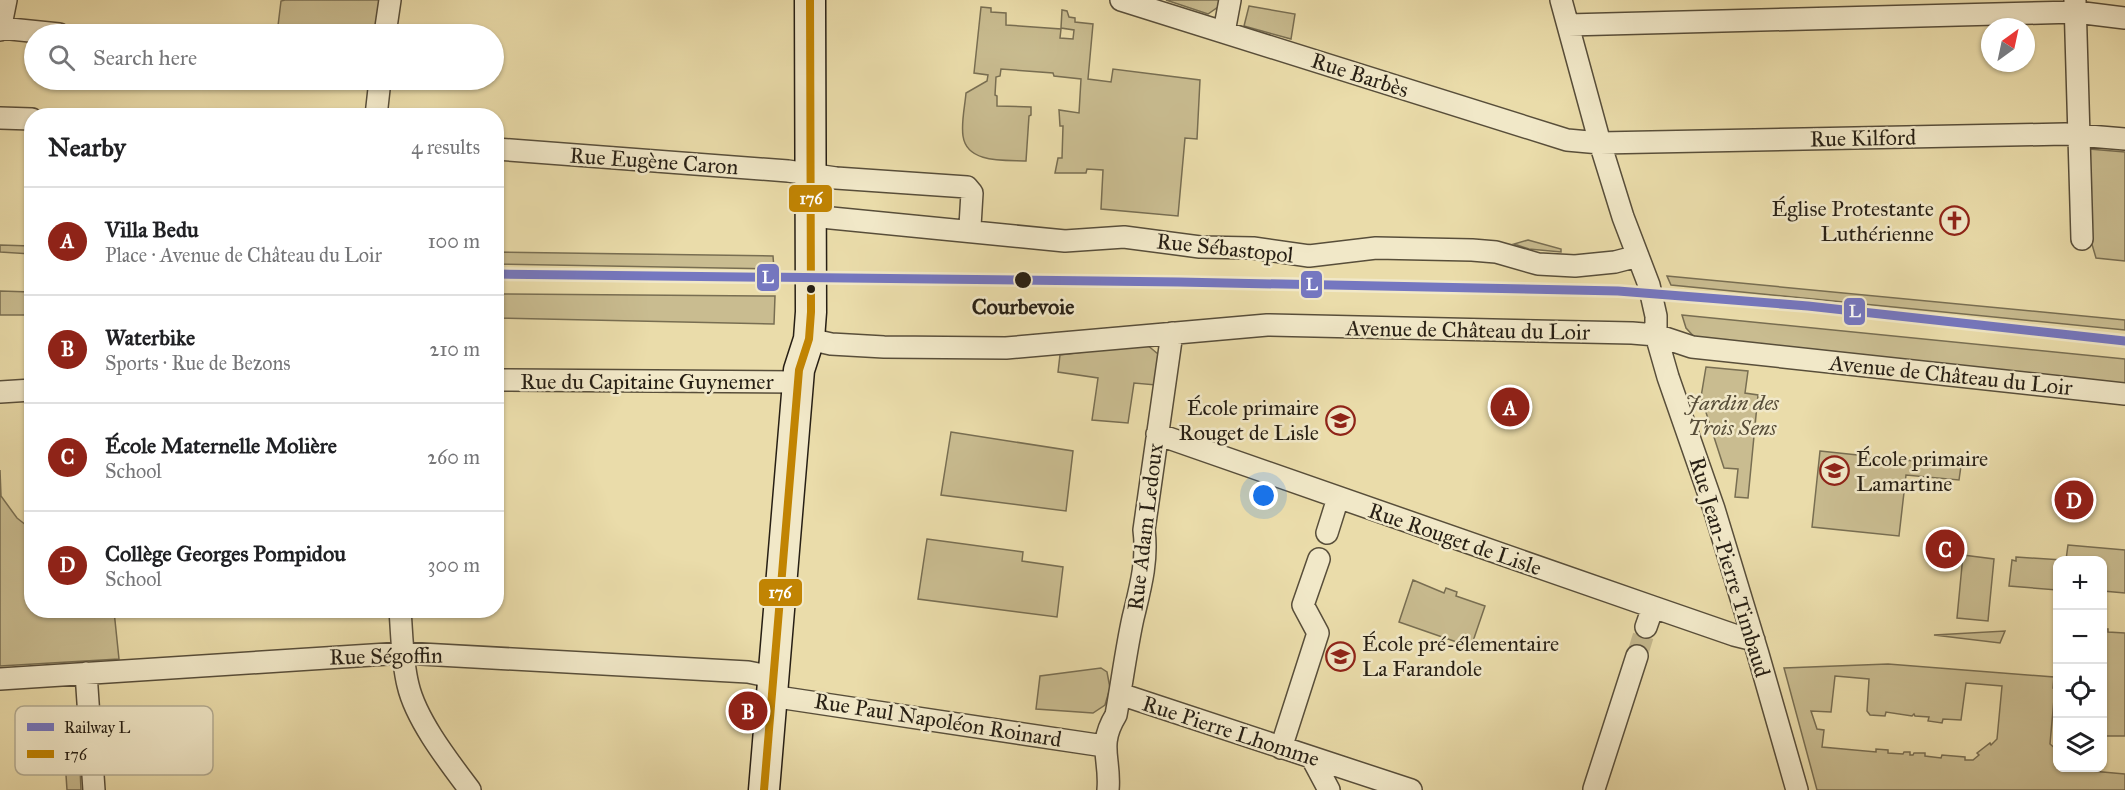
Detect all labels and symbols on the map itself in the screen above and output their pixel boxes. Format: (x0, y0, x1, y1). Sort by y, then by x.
north arrow (1981, 18, 2035, 72)
street label: Rue Barbès (1308, 47, 1412, 103)
street label: Rue Kilford (1810, 124, 1916, 152)
street label: Rue Eugène Caron (569, 142, 739, 180)
line badge: 176 (788, 184, 833, 213)
text: 176 (799, 189, 823, 208)
place label: Église Protestante Luthérienne (1771, 195, 1934, 247)
church icon: Église Protestante Luthérienne (1939, 205, 1971, 237)
street label: Rue Sébastopol (1155, 227, 1295, 269)
line badge: L (756, 263, 780, 292)
text: L (762, 268, 774, 287)
marker: Courbevoie (1013, 270, 1033, 290)
line badge: L (1300, 270, 1323, 299)
text: L (1306, 275, 1318, 294)
unlabelled marker (805, 283, 817, 295)
place label: Courbevoie (972, 293, 1074, 320)
line badge: L (1843, 297, 1866, 326)
text: L (1849, 302, 1861, 321)
street label: Avenue de Château du Loir (1345, 314, 1591, 346)
street label: Avenue de Château du Loir (1827, 349, 2075, 401)
street label: Rue du Capitaine Guynemer (520, 368, 774, 395)
pin: A (1490, 384, 1530, 430)
park label: Jardin des Trois Sens (1683, 389, 1780, 441)
place label: École primaire Rouget de Lisle (1178, 394, 1319, 446)
school or university icon: École primaire Rouget de Lisle (1324, 404, 1356, 436)
street label: Rue Adam Ledoux (1121, 442, 1169, 612)
place label: École primaire Lamartine (1856, 445, 1988, 497)
street label: Rue Jean-Pierre Timbaud (1684, 454, 1776, 680)
school or university icon: École primaire Lamartine (1819, 455, 1851, 487)
pin: D (2054, 478, 2094, 522)
your location (1249, 481, 1278, 510)
street label: Rue Rouget de Lisle (1365, 497, 1545, 581)
pin: C (1926, 526, 1964, 572)
line badge: 176 (758, 578, 803, 607)
text: 176 (768, 583, 792, 602)
place label: École pré-élementaire La Farandole (1362, 630, 1559, 682)
school or university icon: École pré-élementaire La Farandole (1325, 640, 1357, 672)
street label: Rue Ségoffin (329, 642, 443, 670)
street label: Rue Paul Napoléon Roinard (812, 687, 1064, 753)
pin: B (728, 688, 768, 734)
street label: Rue Pierre Lhomme (1139, 690, 1323, 772)
legend (15, 706, 213, 775)
text: Railway L (64, 718, 131, 737)
text: 176 (64, 745, 88, 764)

